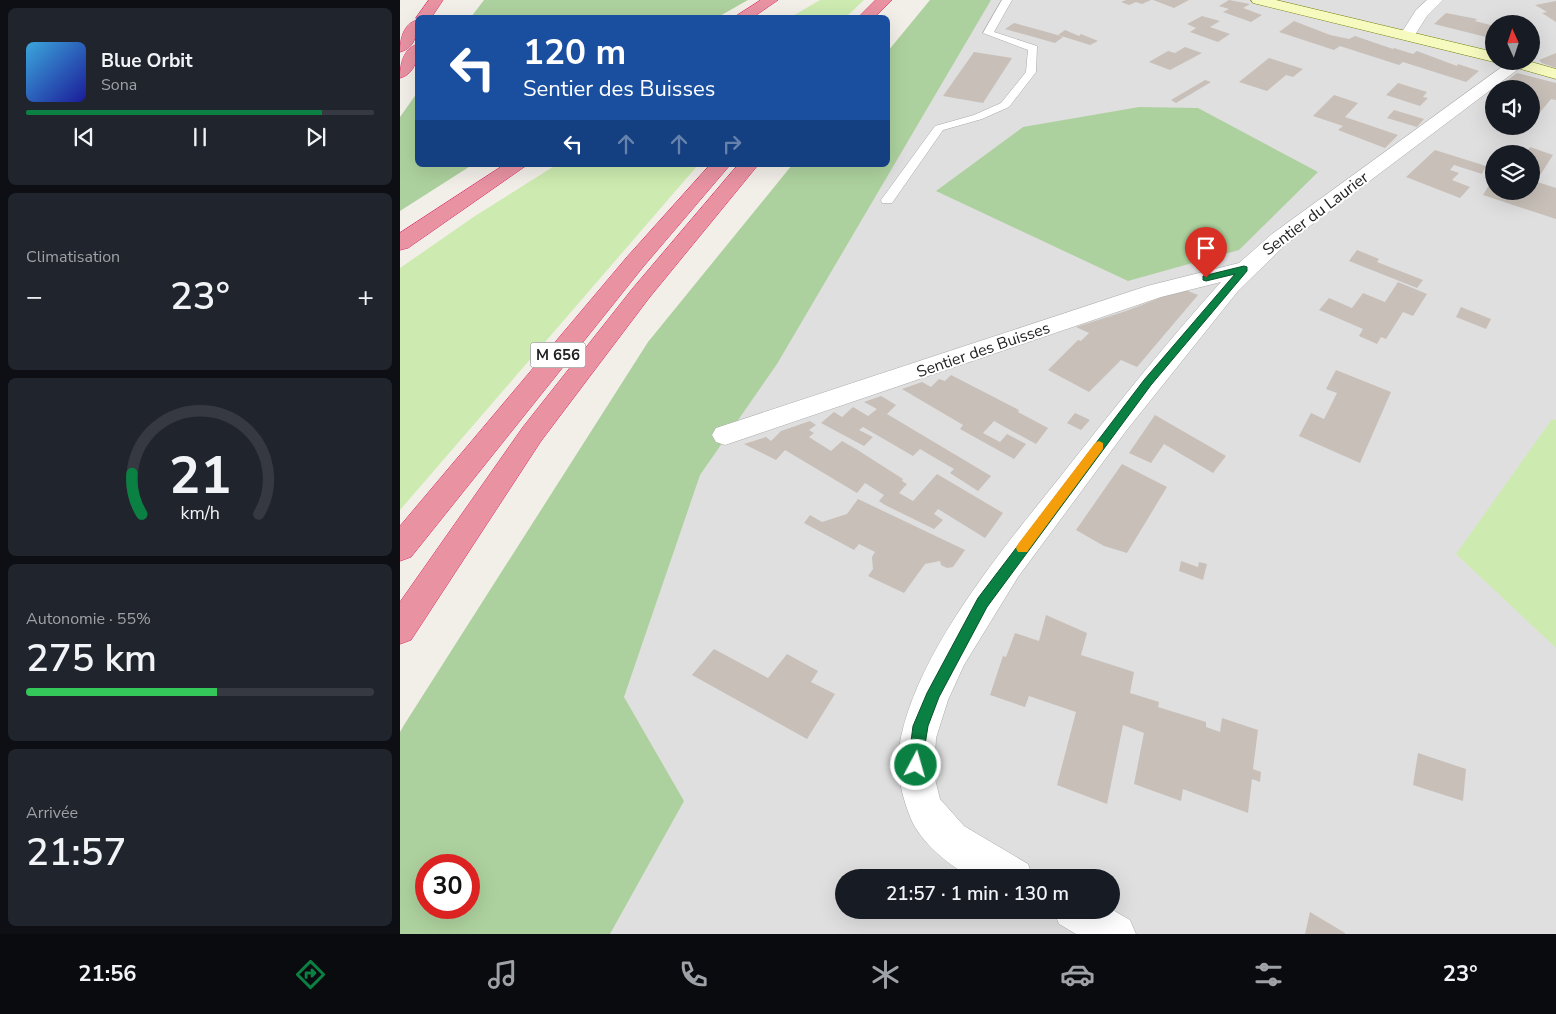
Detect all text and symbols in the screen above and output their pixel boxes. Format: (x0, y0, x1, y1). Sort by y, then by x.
north arrow (1485, 15, 1540, 70)
map controls (1485, 15, 1540, 200)
text: 120 m (523, 29, 626, 76)
icon: left (440, 35, 505, 100)
text: Blue Orbit (101, 48, 192, 74)
text: Sona (101, 74, 137, 96)
text: Sentier des Buisses (523, 74, 715, 104)
button: sound (1485, 80, 1540, 135)
icon: previous (70, 123, 98, 151)
icon: pause (186, 123, 214, 151)
icon: next (302, 123, 330, 151)
icon: left (559, 130, 587, 158)
icon: ahead (612, 130, 640, 158)
icon: ahead (665, 130, 693, 158)
icon: right (718, 130, 746, 158)
button: layers (1485, 145, 1540, 200)
street label: Sentier du Laurier (1258, 167, 1373, 261)
pin (1185, 227, 1227, 278)
icon: arrive (1192, 234, 1220, 262)
text: Climatisation (26, 246, 120, 268)
text: 23° (170, 271, 230, 322)
text: − (26, 278, 43, 316)
text: + (357, 278, 374, 316)
street label: Sentier des Buisses (914, 317, 1053, 383)
road number: M 656 (530, 342, 586, 368)
text: 21 (169, 440, 231, 511)
text: km/h (180, 501, 220, 525)
text: Autonomie · 55% (26, 608, 151, 630)
text: 275 km (26, 633, 157, 684)
position arrow (889, 738, 941, 790)
text: Arrivée (26, 802, 78, 824)
text: 21:57 (26, 827, 126, 878)
speed limit sign: 30 (415, 854, 480, 919)
text: 21:57 · 1 min · 130 m (886, 881, 1069, 907)
icon: directions (293, 957, 328, 992)
icon: music (485, 957, 520, 992)
icon: phone (676, 957, 711, 992)
icon: climate (868, 957, 903, 992)
icon: car (1060, 957, 1095, 992)
icon: filters (1251, 957, 1286, 992)
text: 21:56 (78, 959, 137, 989)
text: 23° (1443, 959, 1478, 989)

